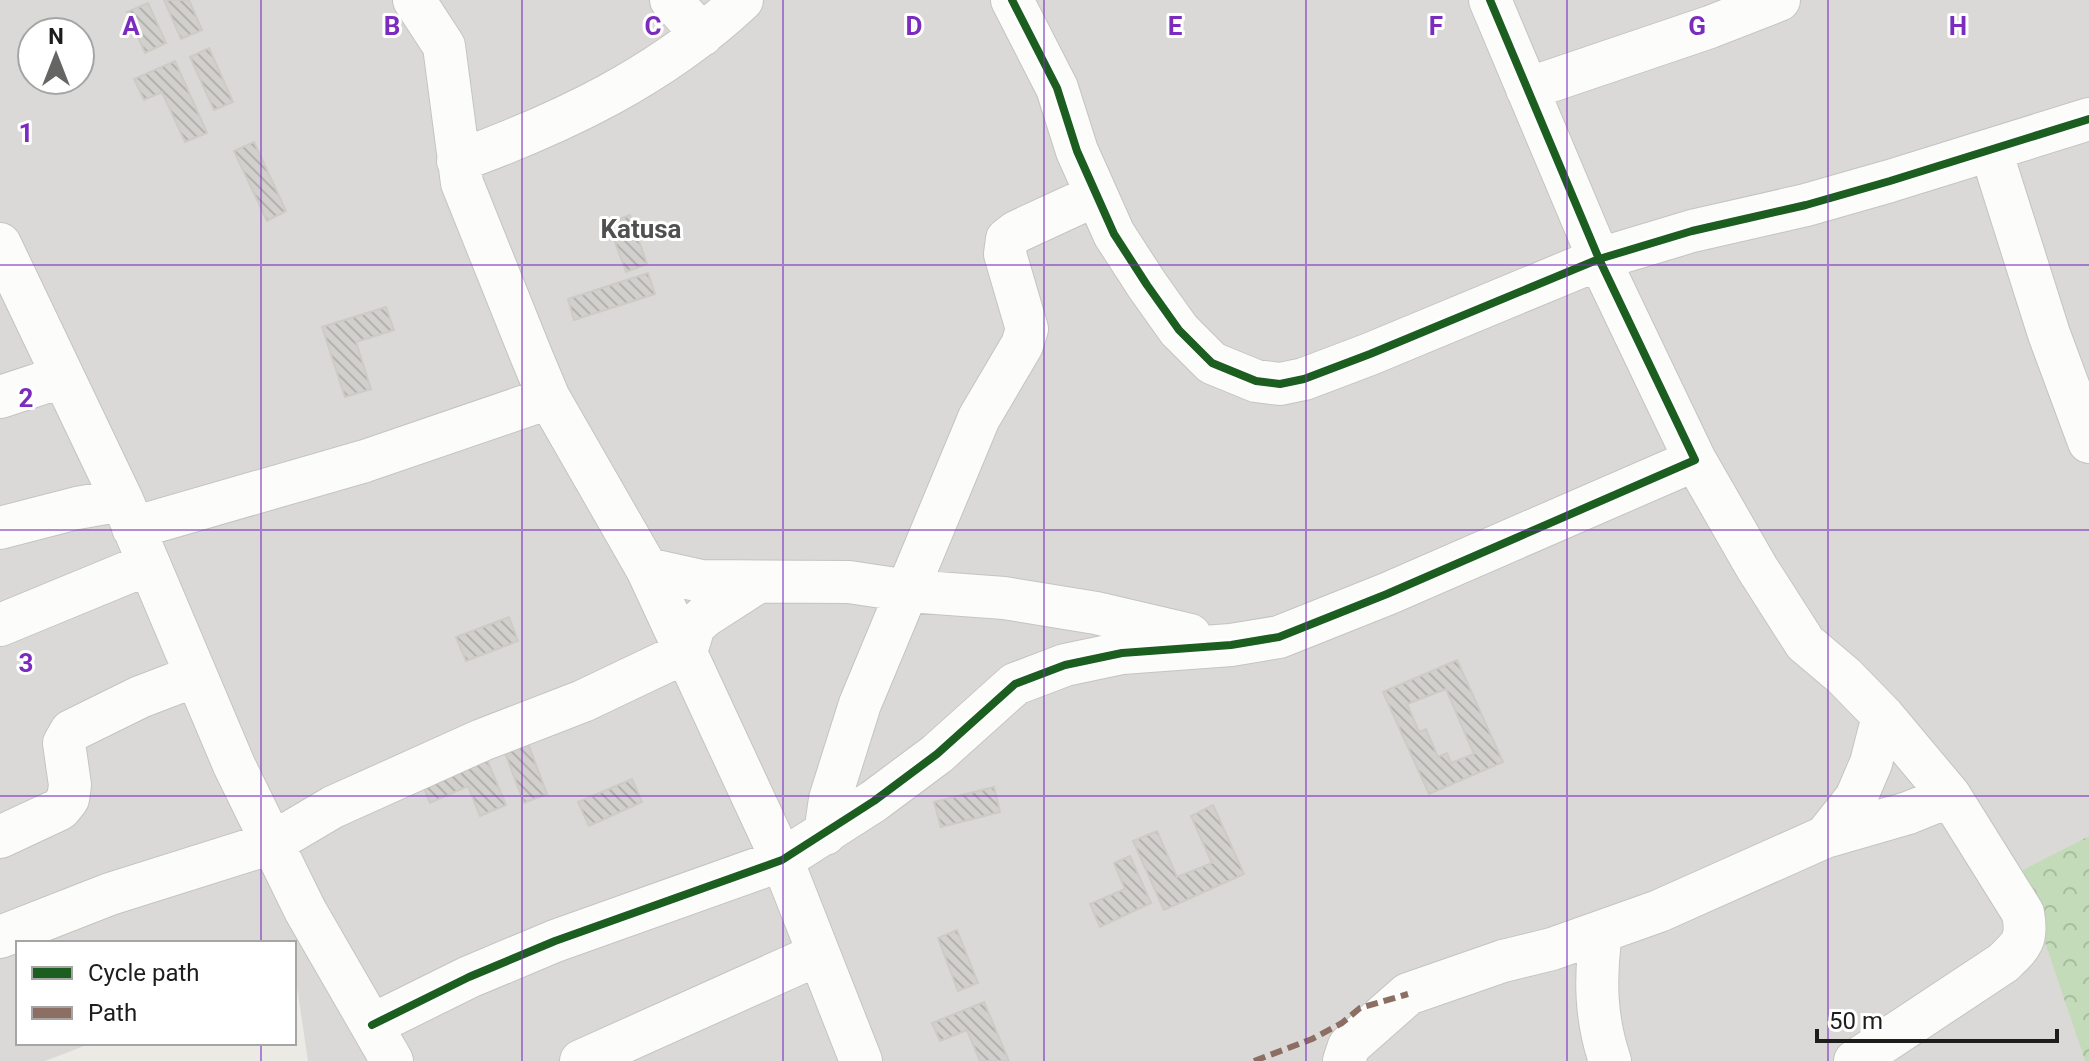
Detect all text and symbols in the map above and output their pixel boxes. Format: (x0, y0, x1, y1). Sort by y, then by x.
text: A (122, 11, 140, 41)
text: B (384, 11, 400, 41)
text: C (644, 11, 662, 41)
text: D (906, 11, 922, 41)
text: E (1168, 11, 1183, 41)
text: F (1429, 11, 1443, 41)
text: G (1688, 11, 1706, 41)
text: H (1949, 11, 1967, 41)
north arrow (16, 16, 96, 96)
text: N (48, 24, 64, 49)
text: 1 (19, 118, 33, 148)
district label: Katusa (600, 214, 682, 244)
text: 2 (19, 383, 33, 413)
text: 3 (19, 648, 33, 678)
legend (16, 941, 296, 1045)
text: Cycle path (88, 959, 200, 987)
scale bar (1817, 993, 2057, 1043)
text: Path (88, 999, 137, 1027)
text: 50 m (1829, 1007, 1883, 1035)

